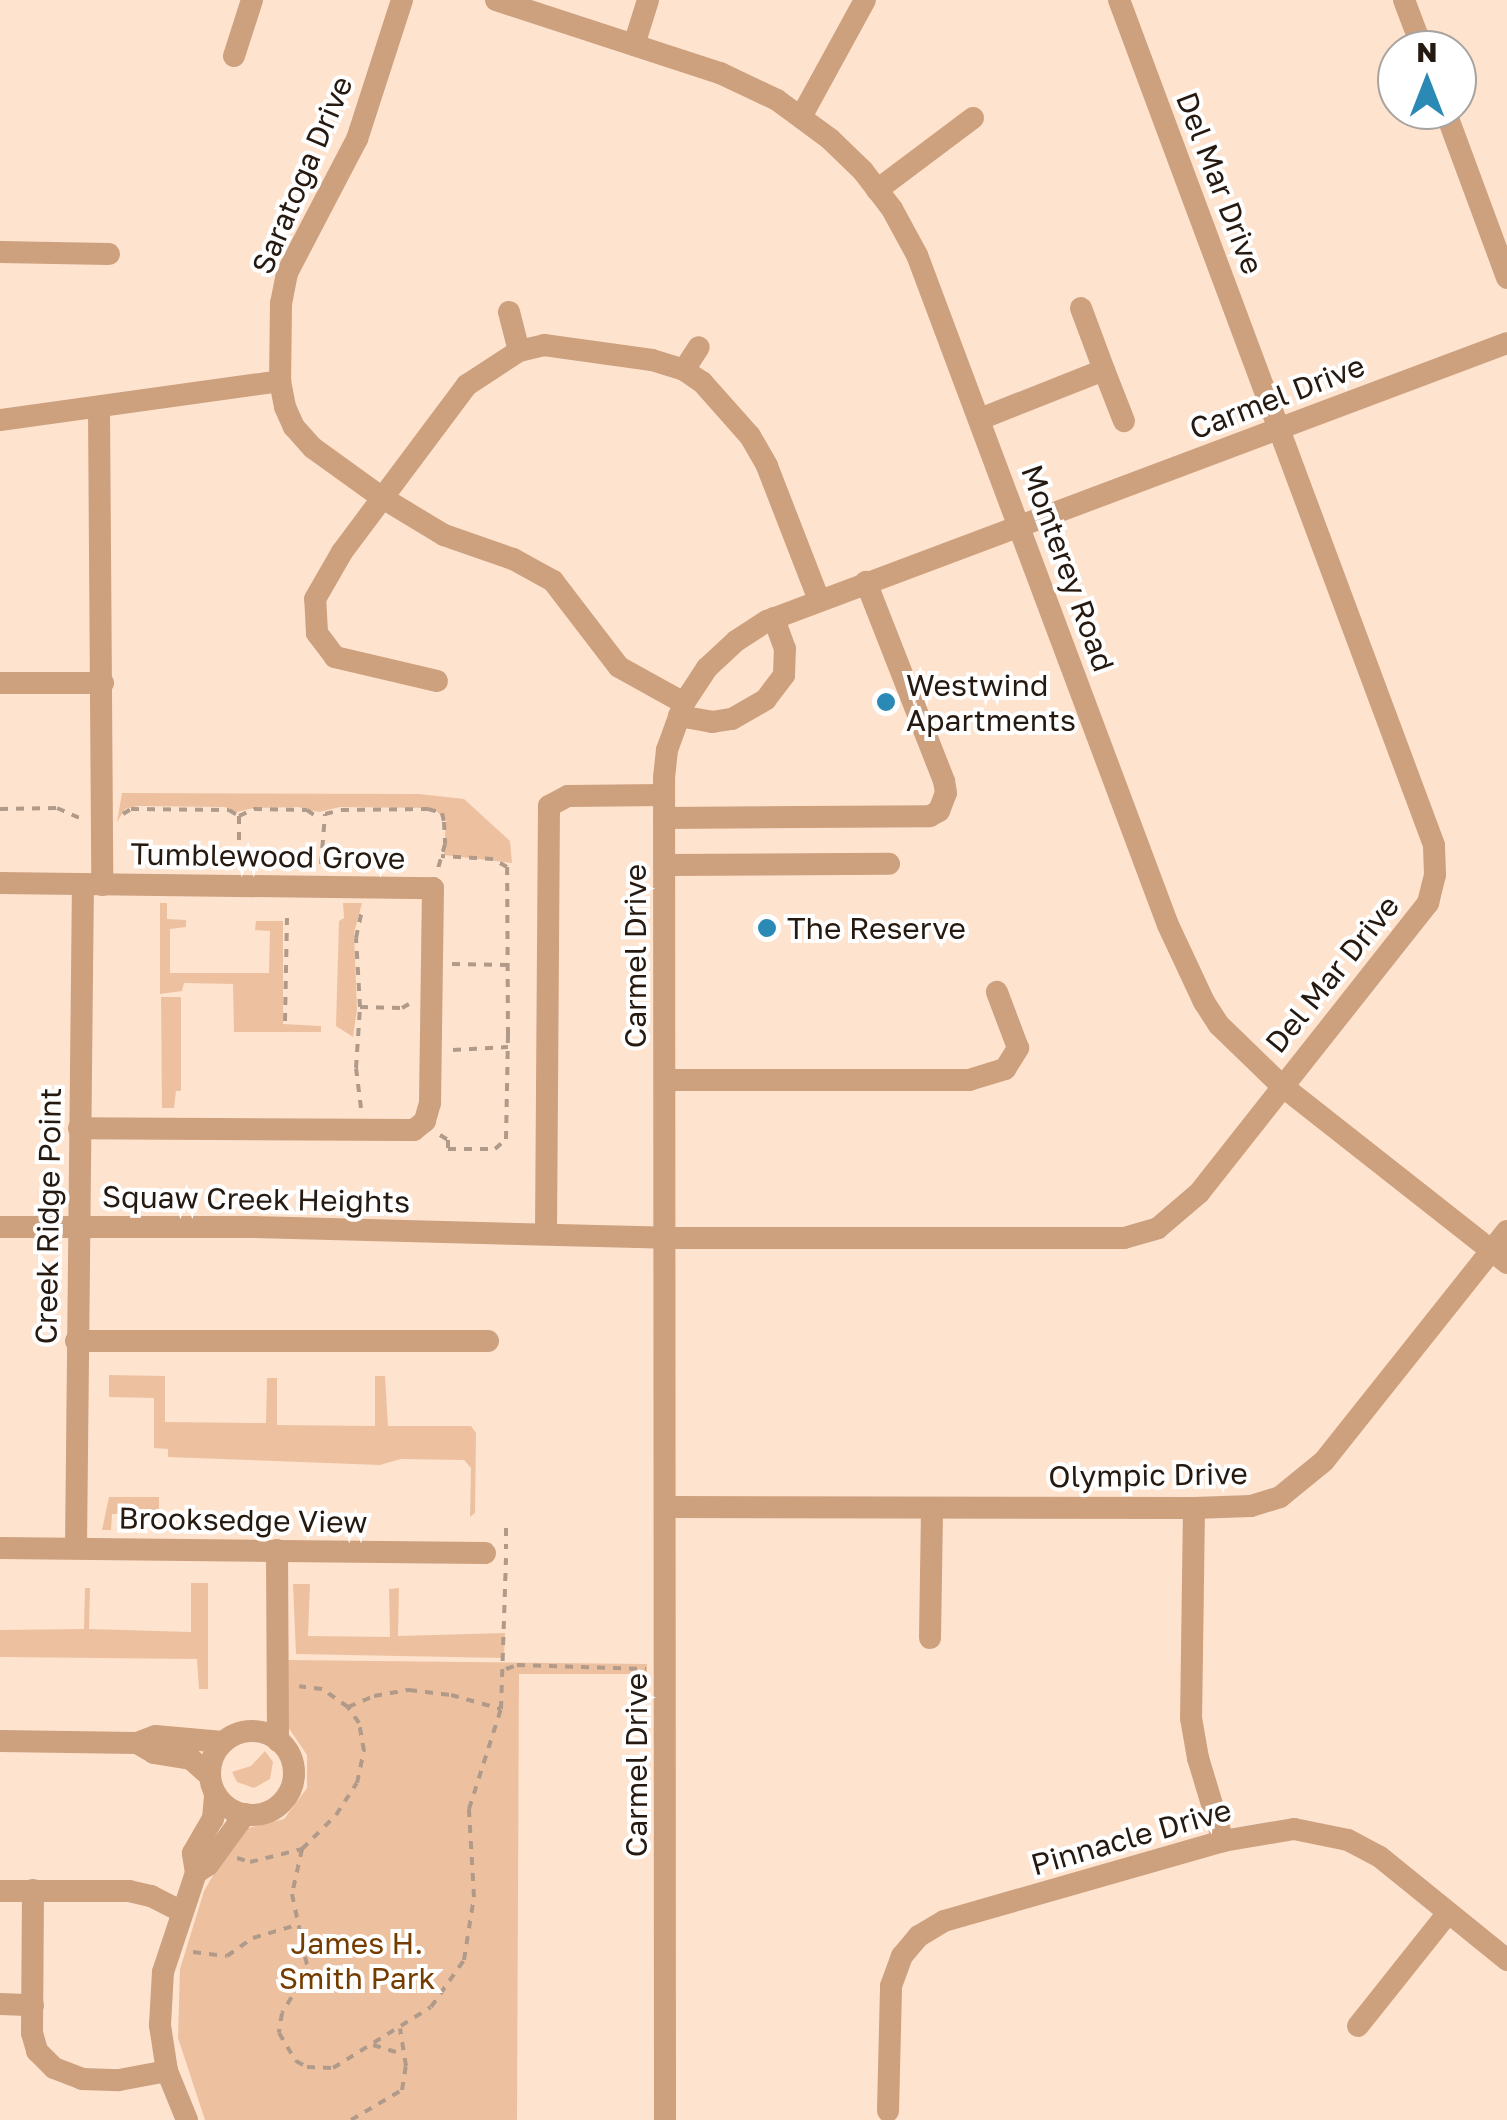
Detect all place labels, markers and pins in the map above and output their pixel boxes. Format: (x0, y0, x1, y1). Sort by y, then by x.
place label: Westwind Apartments (906, 667, 1076, 738)
marker: Westwind Apartments (875, 691, 897, 713)
place label: The Reserve (787, 910, 966, 946)
marker: The Reserve (756, 917, 778, 939)

